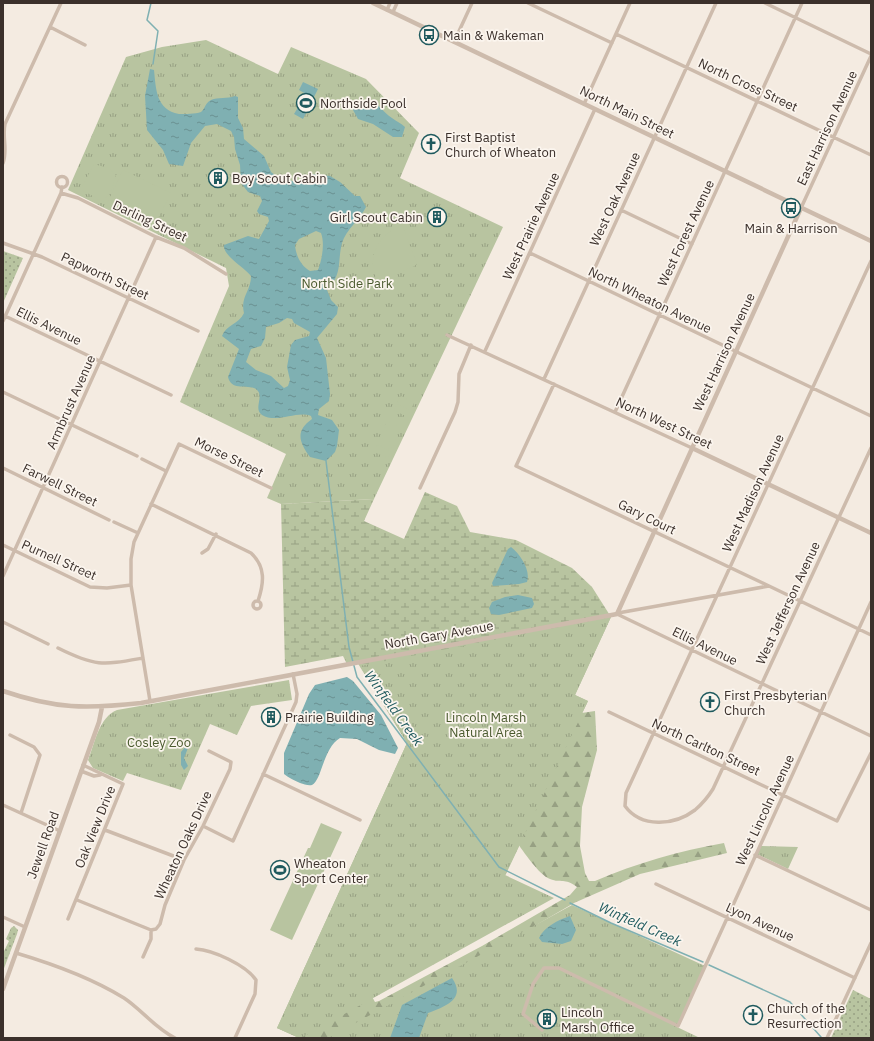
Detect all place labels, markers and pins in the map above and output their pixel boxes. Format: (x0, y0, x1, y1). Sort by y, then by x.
bus stop icon: Main & Wakeman (418, 24, 440, 46)
place label: Main & Wakeman (443, 27, 544, 44)
sports icon: Northside Pool (295, 92, 317, 114)
place label: Northside Pool (320, 95, 407, 112)
place label: First Baptist Church of Wheaton (445, 129, 556, 161)
church icon: First Baptist Church of Wheaton (420, 133, 442, 155)
building icon: Boy Scout Cabin (207, 167, 229, 189)
place label: Boy Scout Cabin (232, 170, 327, 187)
bus stop icon: Main & Harrison (780, 197, 802, 219)
building icon: Girl Scout Cabin (426, 206, 448, 228)
place label: Girl Scout Cabin (330, 209, 423, 226)
place label: Main & Harrison (744, 220, 838, 237)
place label: First Presbyterian Church (724, 687, 827, 719)
church icon: First Presbyterian Church (699, 691, 721, 713)
building icon: Prairie Building (260, 706, 282, 728)
place label: Prairie Building (285, 709, 374, 726)
place label: Wheaton Sport Center (294, 855, 368, 887)
sports icon: Wheaton Sport Center (269, 859, 291, 881)
place label: Church of the Resurrection (767, 1000, 845, 1032)
place label: Lincoln Marsh Office (561, 1004, 634, 1036)
church icon: Church of the Resurrection (742, 1004, 764, 1026)
building icon: Lincoln Marsh Office (536, 1008, 558, 1030)

